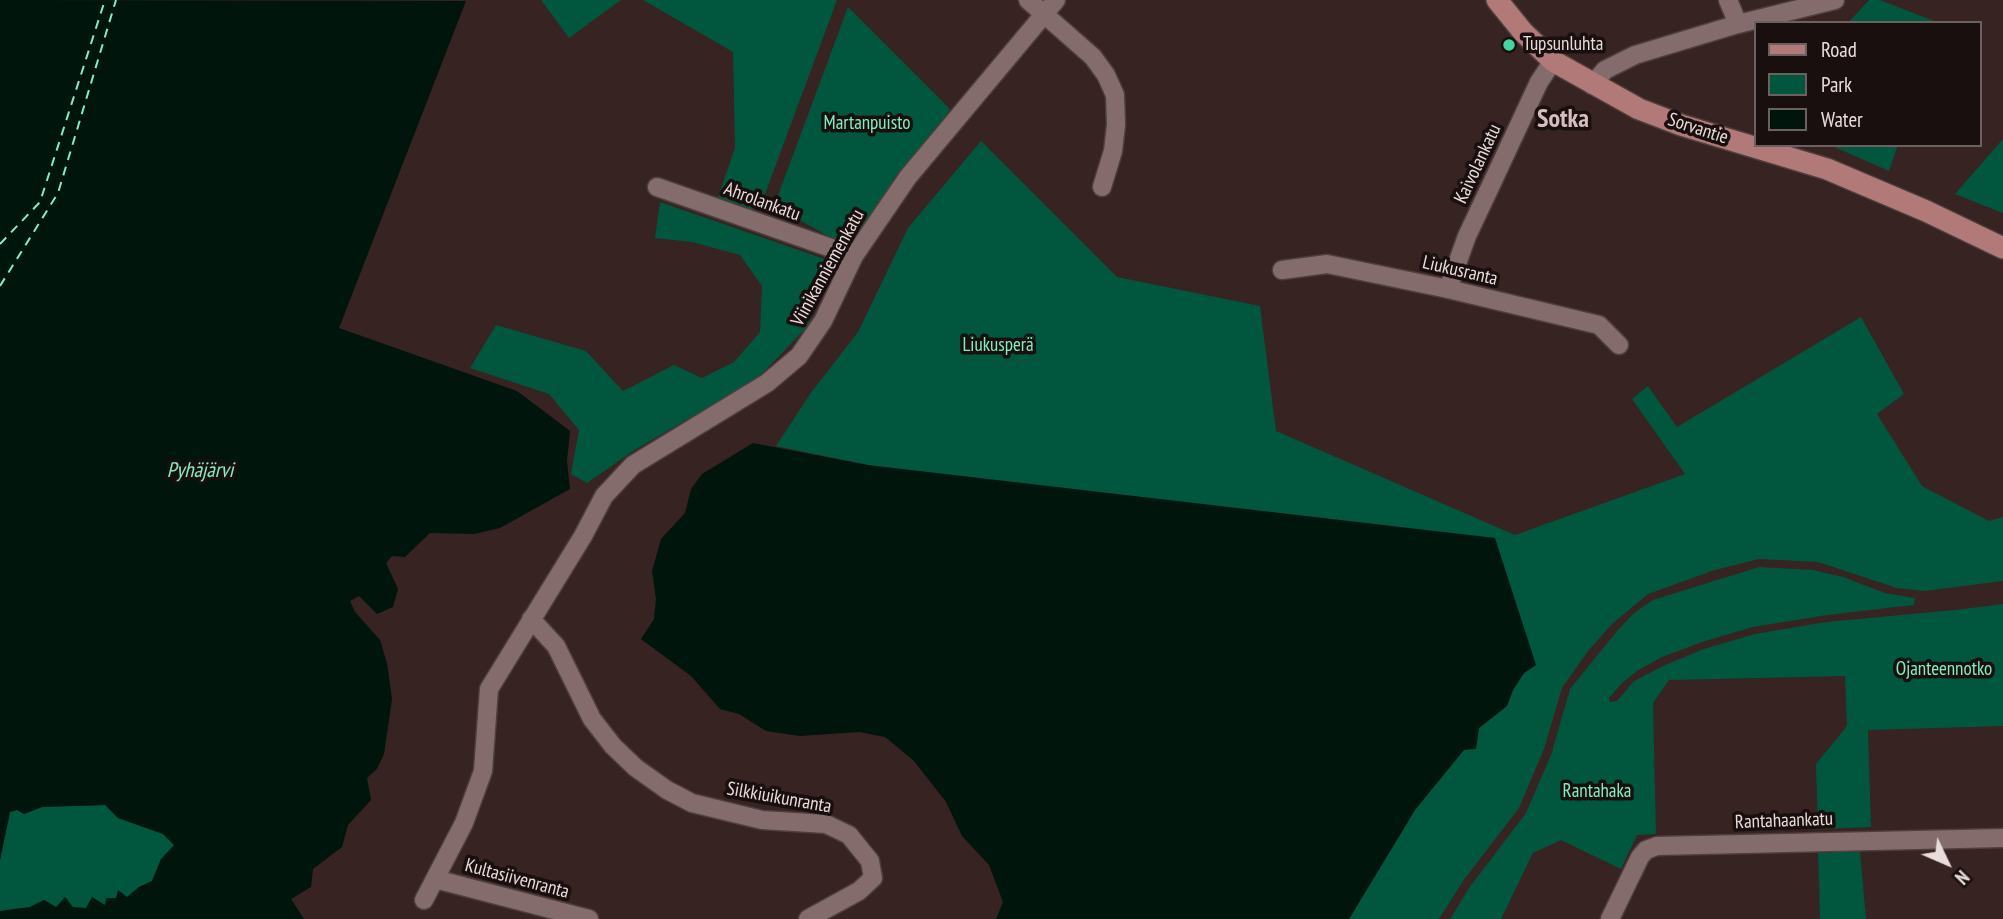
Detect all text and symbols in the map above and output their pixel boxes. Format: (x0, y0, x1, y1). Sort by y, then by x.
legend (1755, 21, 1982, 147)
place label: Tupsunluhta (1523, 34, 1603, 56)
text: Road (1821, 36, 1857, 63)
marker: Tupsunluhta (1501, 37, 1517, 53)
text: Park (1821, 71, 1852, 98)
district label: Sotka (1537, 104, 1589, 136)
text: Water (1821, 106, 1863, 133)
street label: Sorvantie (1665, 109, 1731, 149)
park label: Martanpuisto (824, 113, 910, 135)
street label: Kaivolankatu (1450, 121, 1506, 207)
street label: Ahrolankatu (721, 178, 803, 226)
street label: Viinikanniemenkatu (786, 206, 870, 330)
street label: Liukusranta (1420, 251, 1500, 291)
park label: Liukusperä (962, 335, 1034, 357)
water label: Pyhäjärvi (167, 458, 233, 484)
park label: Ojanteennotko (1896, 659, 1992, 681)
street label: Silkkiuikunranta (725, 778, 833, 818)
park label: Rantahaka (1563, 781, 1631, 803)
street label: Rantahaankatu (1735, 808, 1833, 834)
north arrow (1912, 828, 1982, 898)
street label: Kultasiivenranta (463, 854, 571, 904)
text: N (1950, 866, 1974, 890)

